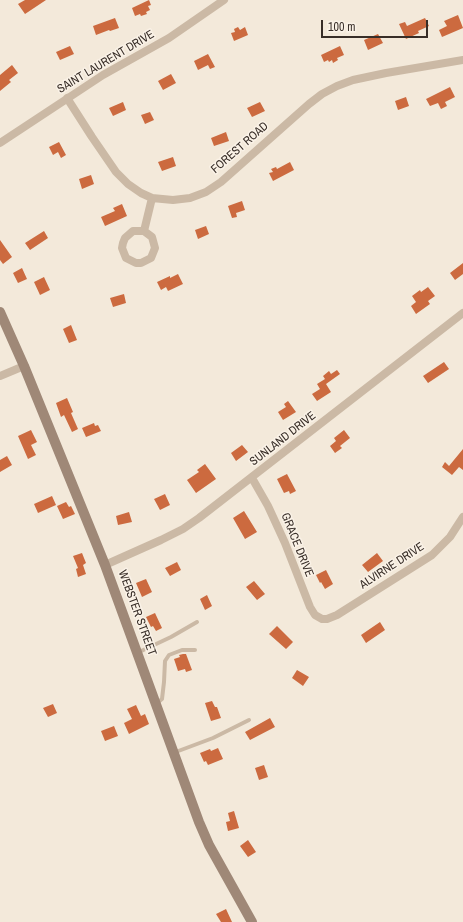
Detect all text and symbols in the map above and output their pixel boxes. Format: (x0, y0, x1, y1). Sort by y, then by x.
scale bar (323, 12, 430, 38)
text: 100 m (328, 19, 355, 35)
street label: SAINT LAURENT DRIVE (55, 27, 157, 97)
street label: FOREST ROAD (208, 119, 272, 177)
street label: SUNLAND DRIVE (247, 409, 319, 469)
street label: GRACE DRIVE (278, 511, 316, 579)
street label: ALVIRNE DRIVE (357, 540, 427, 592)
street label: WEBSTER STREET (115, 568, 159, 658)

